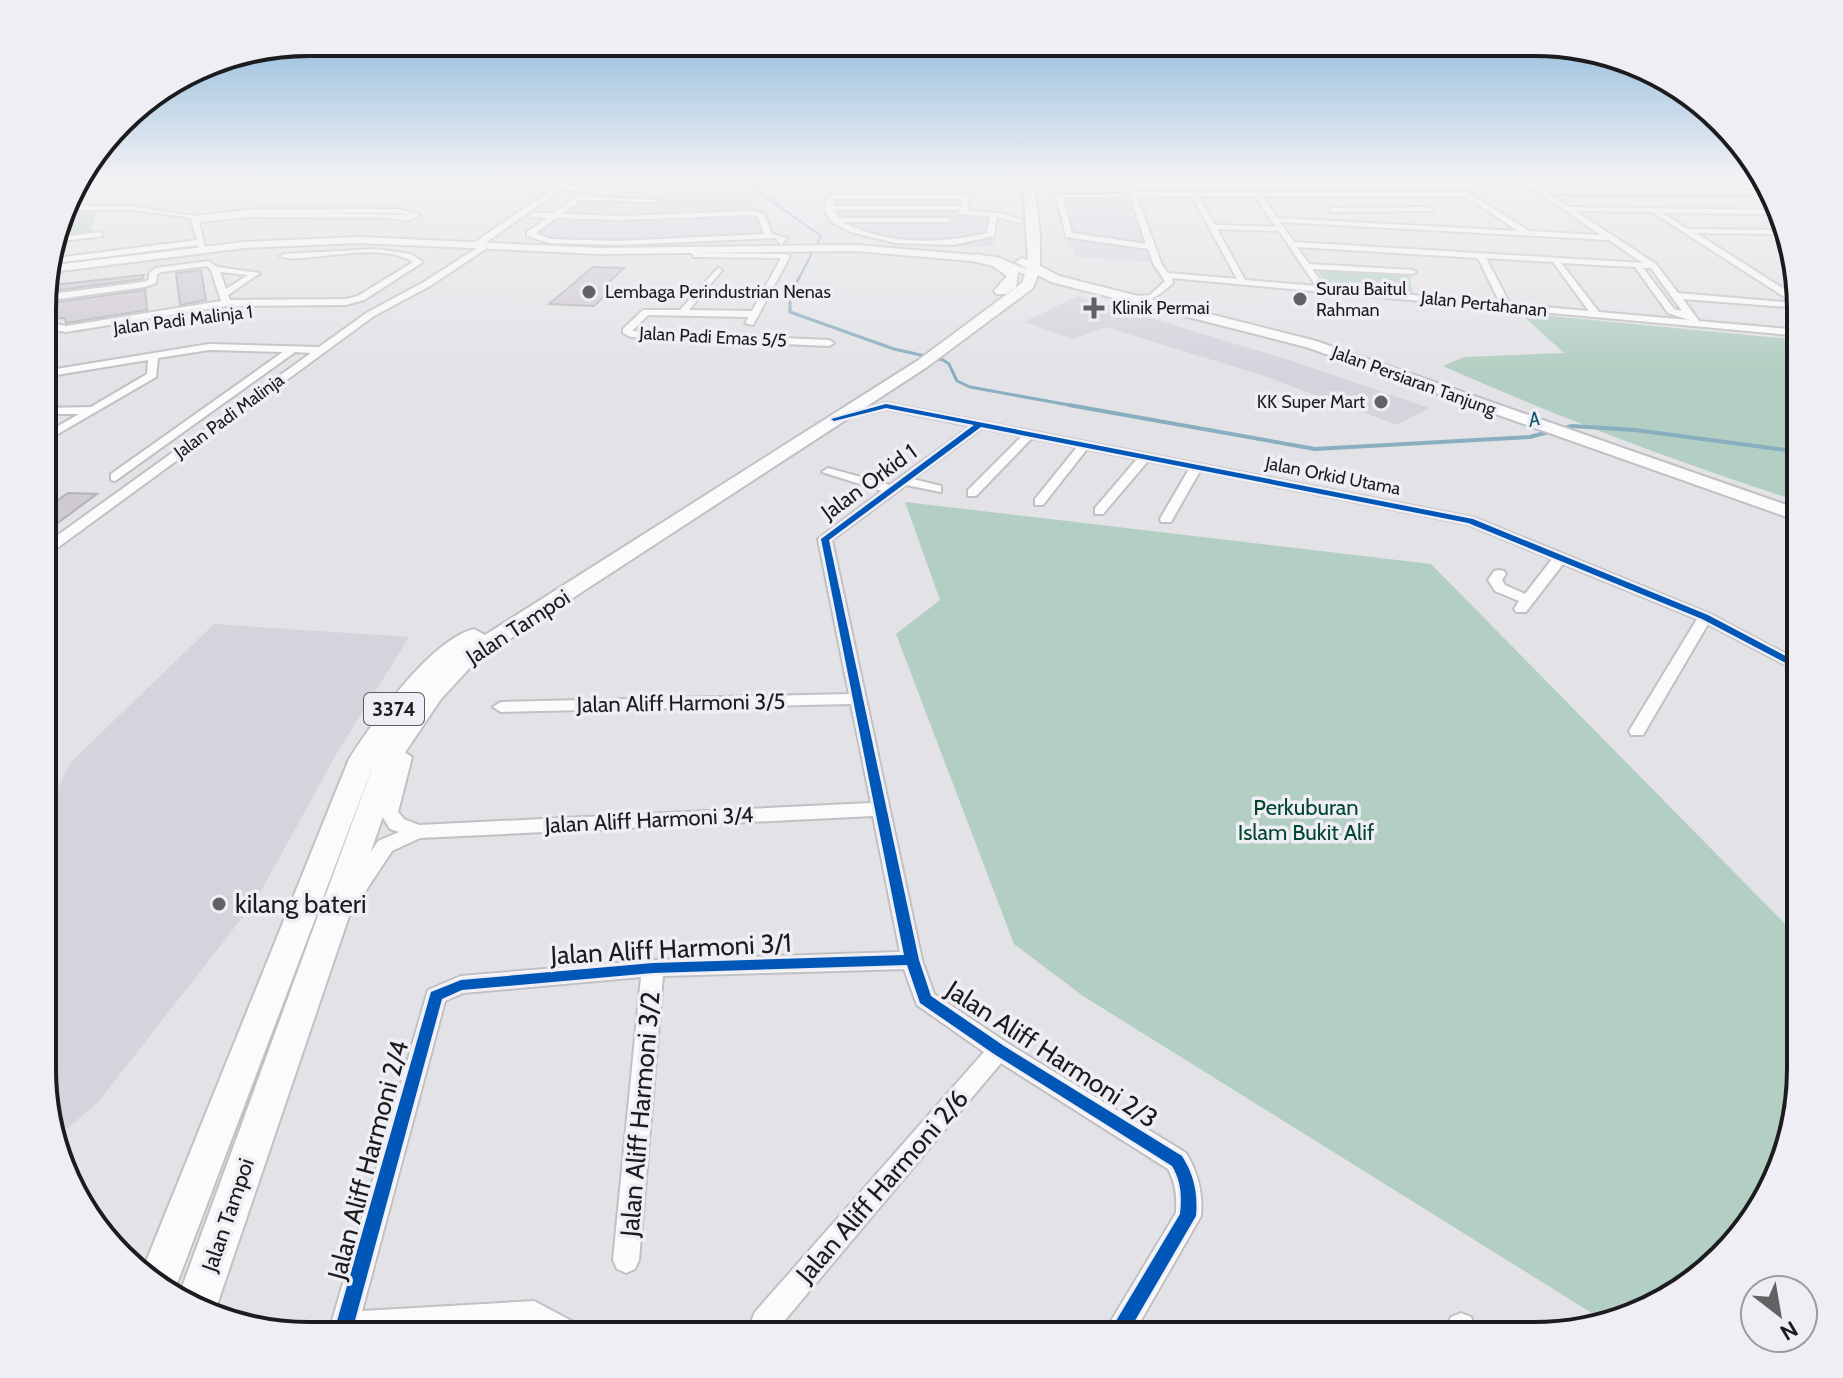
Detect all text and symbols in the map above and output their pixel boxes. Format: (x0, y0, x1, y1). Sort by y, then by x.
place label: Surau Baitul Rahman (1316, 278, 1407, 321)
place label: Lembaga Perindustrian Nenas (605, 281, 831, 303)
marker: Lembaga Perindustrian Nenas (580, 283, 598, 301)
street label: Jalan Pertahanan (1419, 286, 1548, 322)
marker: Surau Baitul Rahman (1291, 290, 1309, 308)
marker: Klinik Permai (1083, 297, 1105, 319)
place label: Klinik Permai (1112, 297, 1209, 319)
street label: Jalan Padi Malinja 1 (111, 301, 254, 340)
street label: Jalan Padi Emas 5/5 (638, 322, 787, 352)
street label: Jalan Persiaran Tanjung (1328, 341, 1500, 421)
street label: Jalan Padi Malinja (169, 369, 288, 464)
place label: KK Super Mart (1257, 391, 1365, 413)
marker: KK Super Mart (1372, 393, 1390, 411)
water label: A (1525, 406, 1542, 432)
street label: Jalan Orkid 1 (815, 438, 922, 526)
street label: Jalan Orkid Utama (1262, 452, 1403, 500)
street label: Jalan Tampoi (460, 583, 575, 671)
street label: Jalan Aliff Harmoni 3/5 (575, 688, 786, 718)
road number: 3374 (364, 693, 424, 725)
park label: Perkuburan Islam Bukit Alif (1238, 794, 1374, 846)
street label: Jalan Aliff Harmoni 3/4 (543, 801, 754, 839)
place label: kilang bateri (235, 888, 366, 920)
marker: kilang bateri (210, 895, 228, 913)
street label: Jalan Aliff Harmoni 3/1 (549, 927, 792, 971)
street label: Jalan Aliff Harmoni 2/3 (939, 973, 1164, 1134)
street label: Jalan Aliff Harmoni 3/2 (613, 990, 667, 1239)
street label: Jalan Aliff Harmoni 2/4 (320, 1037, 415, 1284)
street label: Jalan Aliff Harmoni 2/6 (788, 1083, 975, 1290)
street label: Jalan Tampoi (196, 1155, 260, 1276)
north arrow (1739, 1274, 1819, 1354)
text: N (1775, 1315, 1803, 1346)

